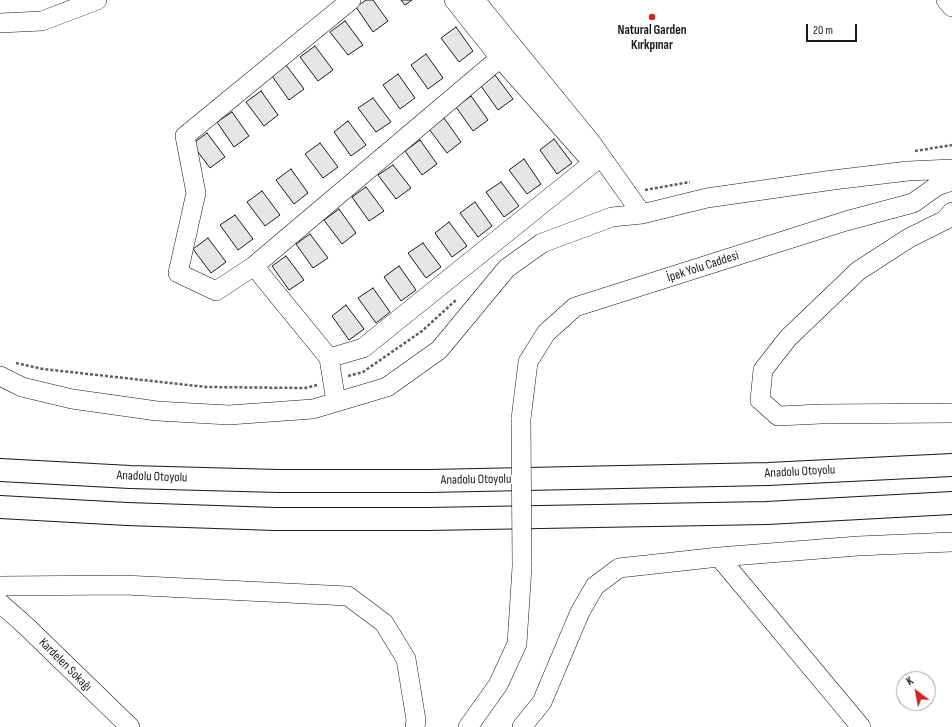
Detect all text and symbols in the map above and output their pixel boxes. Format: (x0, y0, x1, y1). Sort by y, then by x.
marker: Natural Garden Kırkpınar (647, 12, 657, 22)
scale bar (808, 16, 859, 42)
place label: Natural Garden Kırkpınar (617, 23, 687, 54)
text: 20 m (813, 23, 833, 38)
street label: İpek Yolu Caddesi (665, 248, 741, 286)
street label: Anadolu Otoyolu (764, 462, 836, 482)
street label: Anadolu Otoyolu (116, 468, 188, 486)
street label: Anadolu Otoyolu (440, 472, 512, 488)
street label: Kardelen Sokağı (35, 635, 95, 695)
north arrow (896, 671, 936, 711)
text: K (904, 674, 916, 688)

